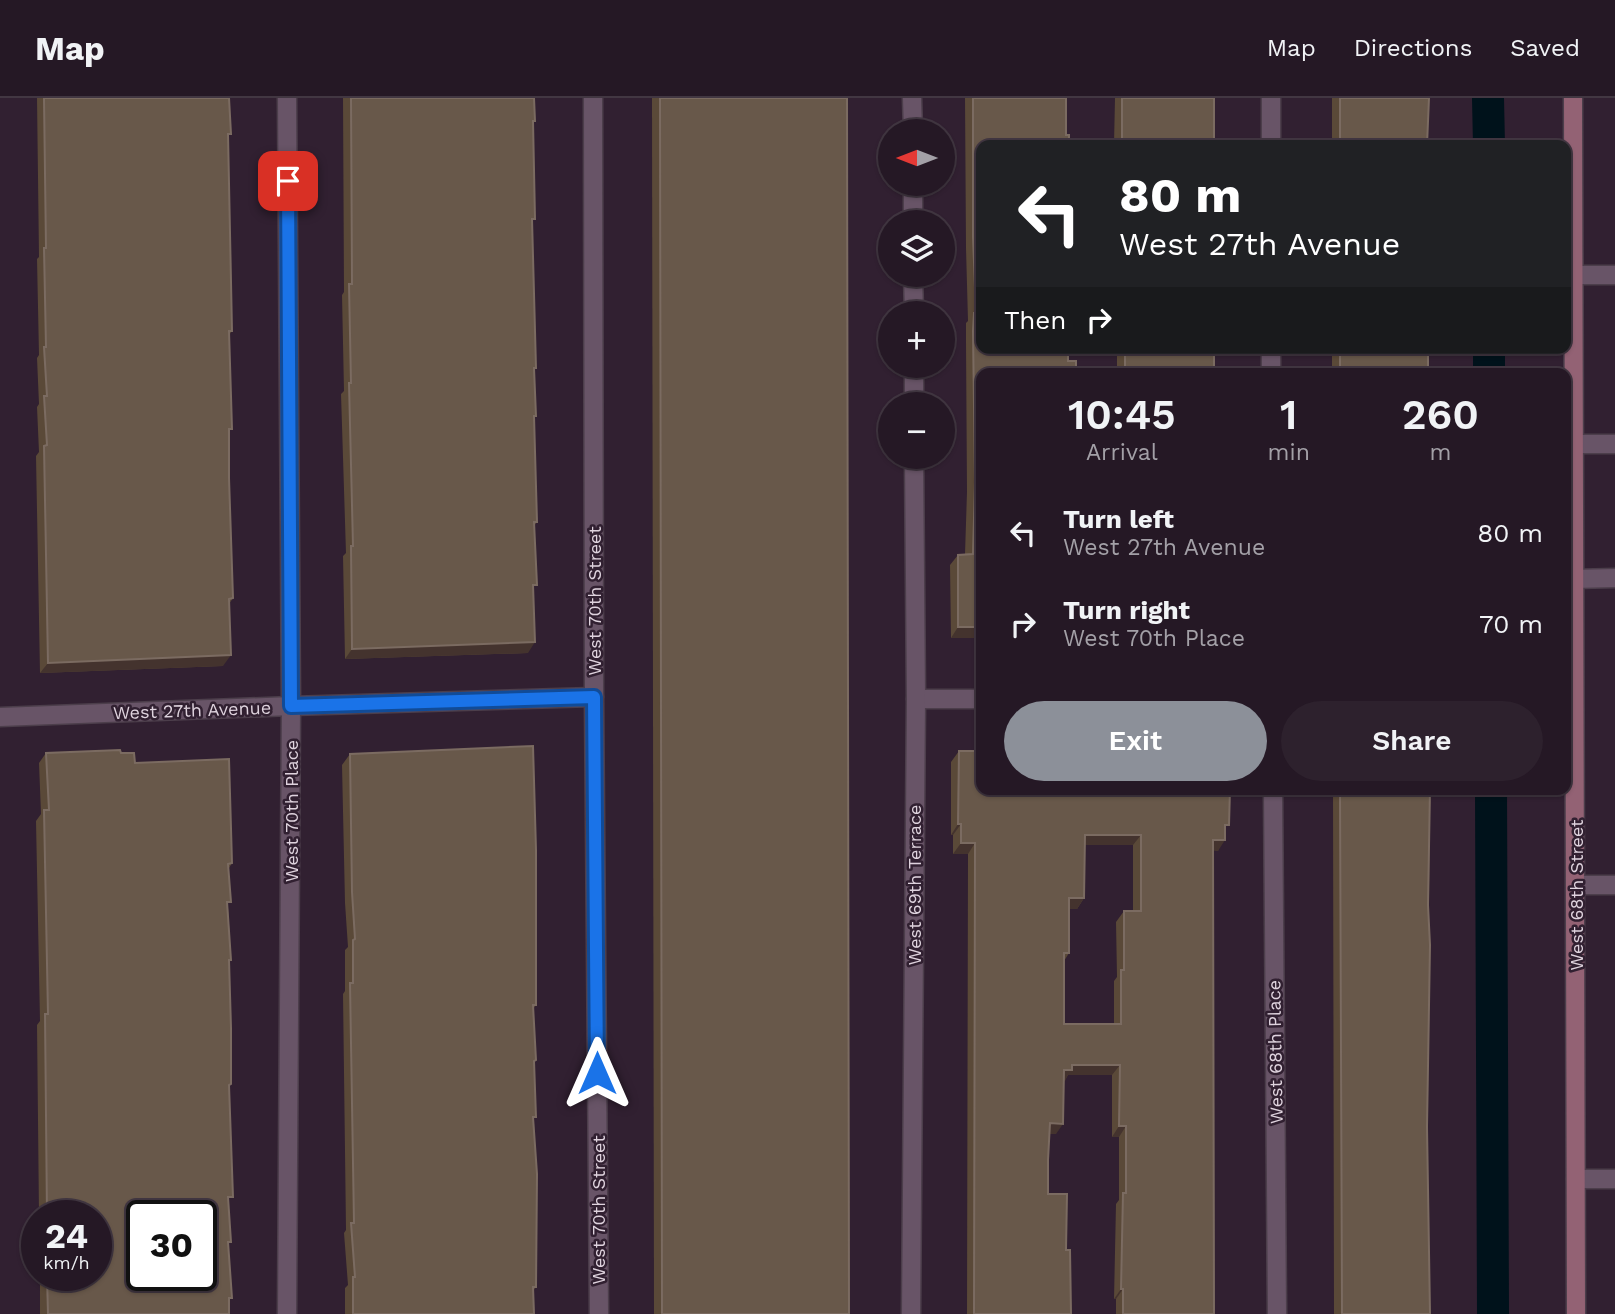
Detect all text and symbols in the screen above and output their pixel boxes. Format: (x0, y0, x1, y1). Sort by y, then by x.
text: Map (35, 29, 105, 68)
text: Map (1267, 34, 1316, 62)
text: Directions (1354, 34, 1472, 62)
text: Saved (1510, 34, 1580, 62)
north arrow (878, 119, 956, 196)
map controls (878, 119, 955, 469)
pin (258, 151, 318, 211)
icon: arrive (269, 162, 307, 200)
text: 80 m (1119, 166, 1241, 224)
icon: left (1004, 168, 1095, 259)
button: layers (878, 210, 955, 287)
text: West 27th Avenue (1119, 225, 1400, 263)
button: + (878, 301, 955, 378)
icon: right (1080, 301, 1118, 339)
text: Then (1004, 305, 1066, 335)
text: 10:45 (1068, 390, 1176, 439)
text: 1 (1280, 390, 1297, 439)
text: 260 (1402, 390, 1479, 439)
button: − (878, 392, 955, 469)
text: Arrival (1086, 439, 1158, 466)
text: min (1268, 439, 1310, 466)
text: m (1429, 439, 1451, 466)
text: Turn left (1063, 504, 1174, 534)
icon: left (1004, 514, 1042, 552)
text: 80 m (1477, 518, 1543, 548)
street label: West 70th Street (584, 526, 605, 676)
text: West 27th Avenue (1063, 534, 1265, 561)
text: Turn right (1063, 595, 1190, 625)
icon: right (1004, 605, 1042, 643)
text: 70 m (1479, 609, 1543, 639)
text: West 70th Place (1063, 625, 1245, 652)
street label: West 27th Avenue (113, 697, 271, 723)
button: Exit (1004, 701, 1267, 781)
button: Share (1281, 701, 1543, 781)
street label: West 70th Place (281, 740, 302, 882)
street label: West 69th Terrace (904, 805, 925, 966)
street label: West 68th Street (1566, 819, 1587, 971)
street label: West 68th Place (1263, 980, 1287, 1124)
position arrow (560, 1036, 634, 1110)
street label: West 70th Street (588, 1135, 609, 1285)
speed limit sign: 30 (126, 1200, 217, 1291)
text: 24 (45, 1215, 88, 1257)
text: km/h (43, 1252, 90, 1273)

